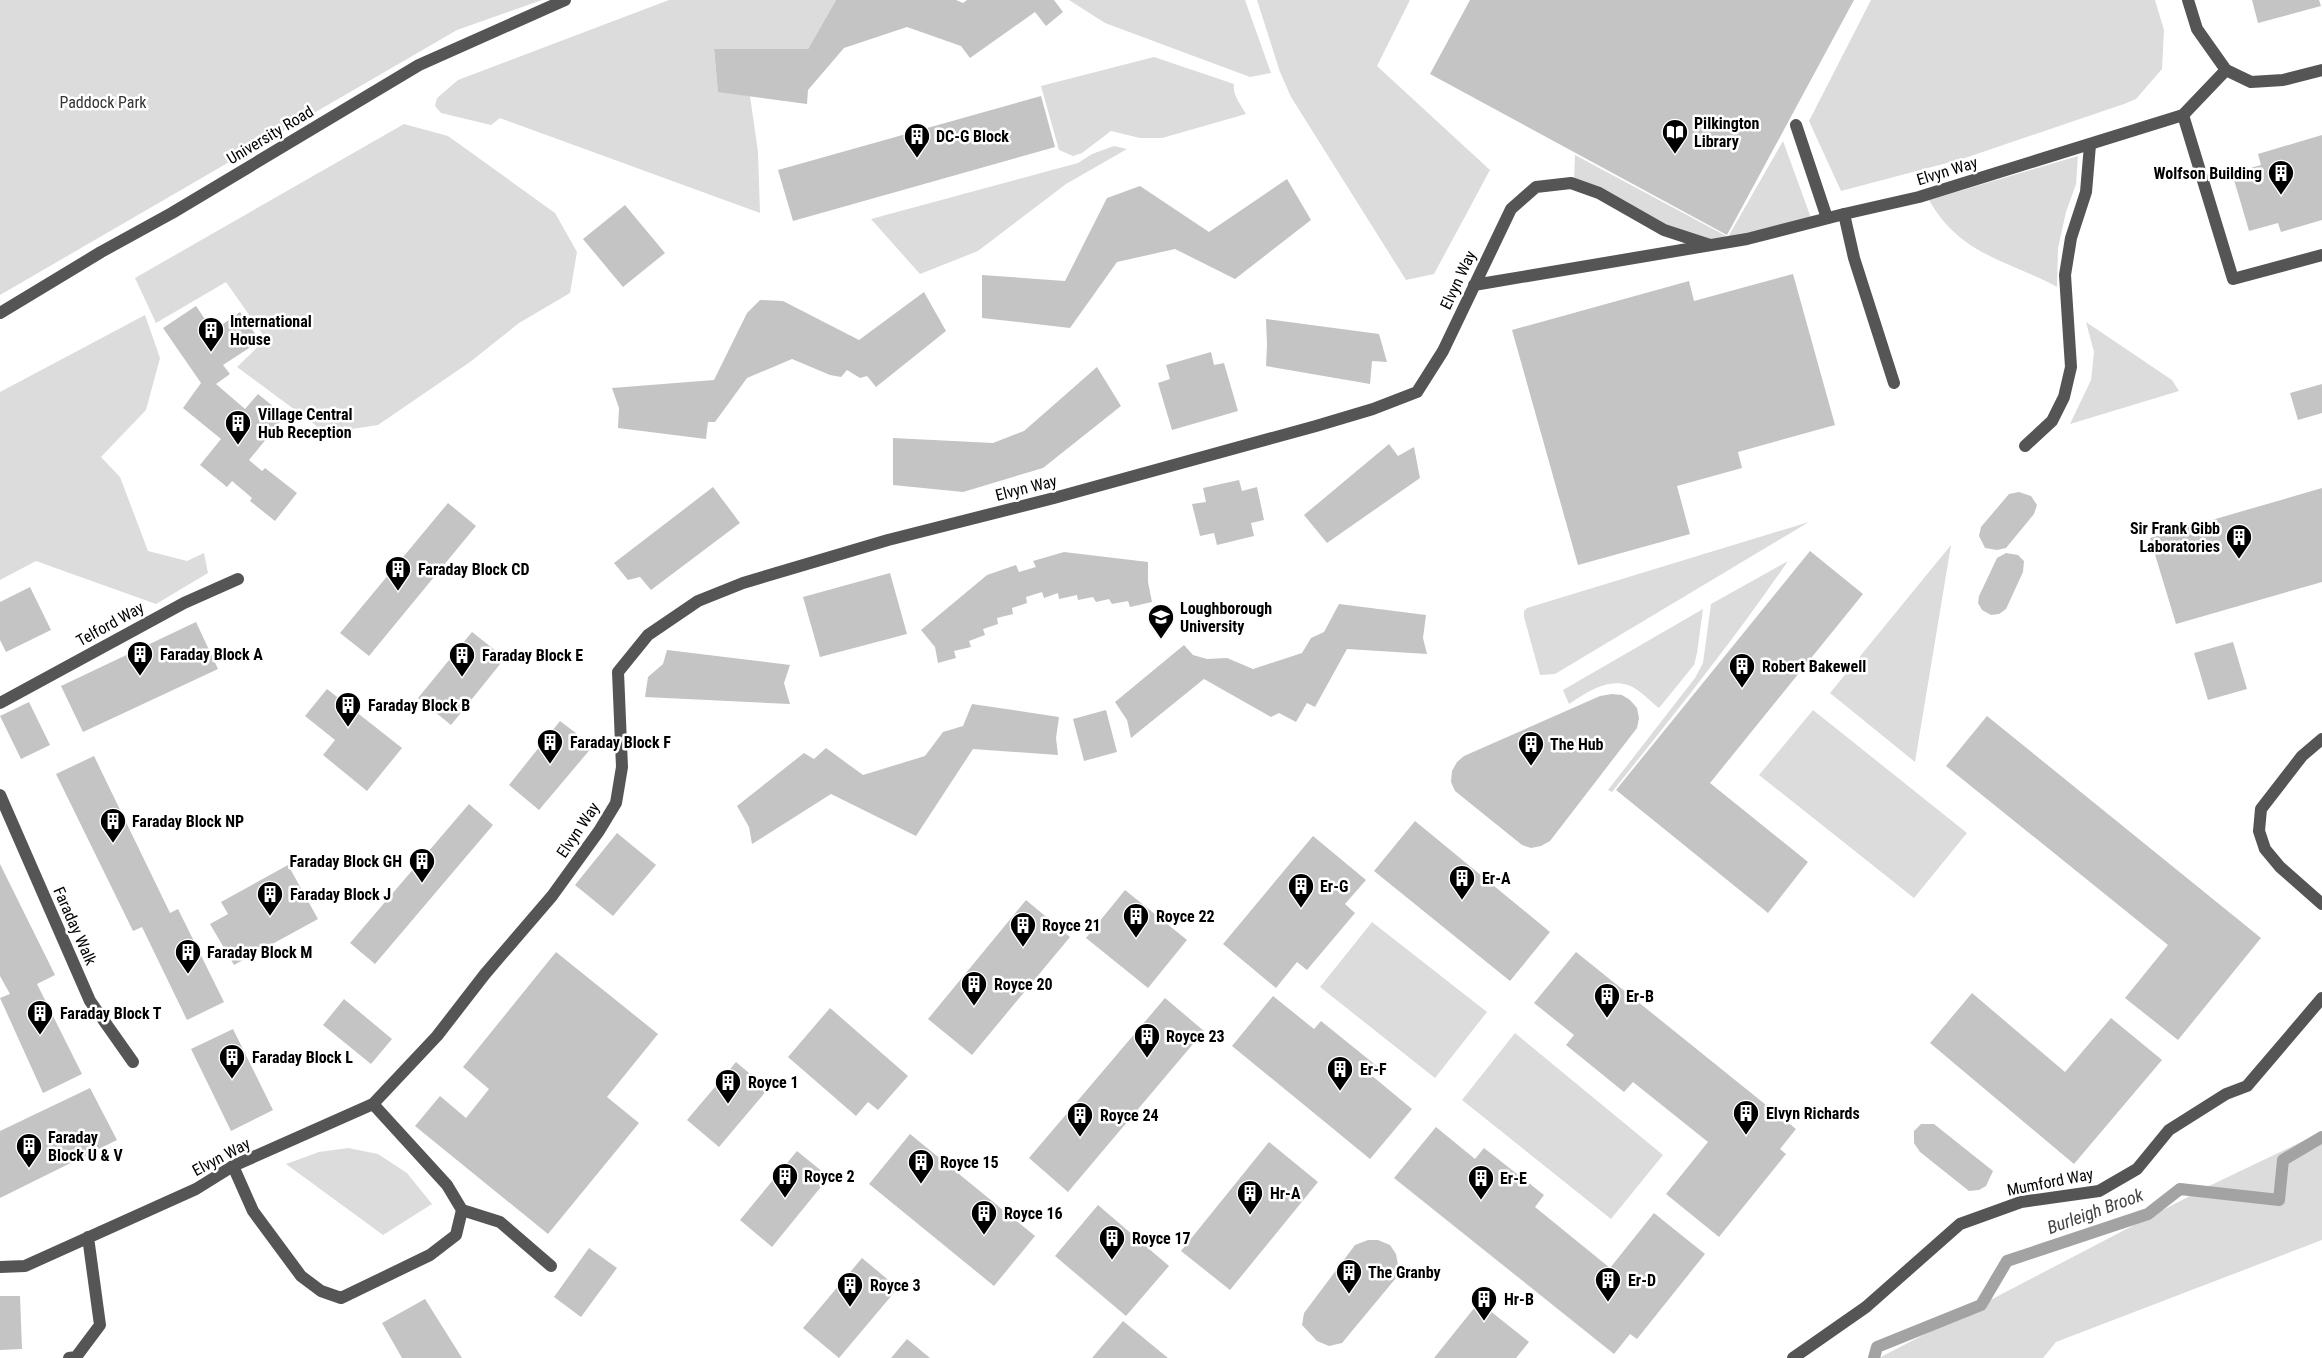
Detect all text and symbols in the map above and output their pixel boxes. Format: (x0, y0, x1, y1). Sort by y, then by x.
park label: Paddock Park (59, 93, 147, 112)
street label: University Road (223, 102, 317, 168)
place label: Pilkington Library (1694, 114, 1759, 151)
library icon: Pilkington Library (1660, 117, 1690, 155)
building icon: DC-G Block (902, 121, 932, 159)
place label: DC-G Block (936, 127, 1009, 146)
street label: Elvyn Way (1914, 153, 1980, 189)
building icon: Wolfson Building (2266, 158, 2296, 196)
place label: Wolfson Building (2153, 164, 2262, 183)
street label: Elvyn Way (1436, 247, 1480, 312)
place label: International House (230, 312, 312, 349)
building icon: International House (196, 315, 226, 353)
place label: Village Central Hub Reception (258, 405, 352, 442)
building icon: Village Central Hub Reception (223, 408, 253, 446)
street label: Elvyn Way (993, 471, 1059, 505)
place label: Sir Frank Gibb Laboratories (2130, 519, 2220, 556)
building icon: Sir Frank Gibb Laboratories (2224, 522, 2254, 560)
building icon: Faraday Block CD (383, 554, 413, 592)
place label: Faraday Block CD (418, 560, 529, 579)
street label: Telford Way (73, 598, 147, 650)
place label: Loughborough University (1180, 599, 1272, 636)
school or university icon: Loughborough University (1146, 602, 1176, 640)
building icon: Faraday Block A (125, 639, 155, 677)
building icon: Faraday Block E (447, 640, 477, 678)
place label: Faraday Block A (160, 645, 263, 664)
place label: Faraday Block E (482, 646, 583, 665)
building icon: Robert Bakewell (1727, 651, 1757, 689)
place label: Robert Bakewell (1762, 657, 1866, 676)
building icon: Faraday Block B (333, 690, 363, 728)
place label: Faraday Block B (368, 696, 470, 715)
building icon: Faraday Block F (535, 727, 565, 765)
building icon: The Hub (1516, 729, 1546, 767)
place label: Faraday Block F (570, 733, 671, 752)
place label: The Hub (1550, 735, 1604, 754)
street label: Elvyn Way (553, 798, 604, 861)
building icon: Faraday Block NP (98, 806, 128, 844)
place label: Faraday Block NP (132, 812, 244, 831)
building icon: Faraday Block GH (407, 846, 437, 884)
place label: Faraday Block GH (289, 852, 402, 871)
building icon: Er-A (1447, 863, 1477, 901)
place label: Er-A (1482, 869, 1511, 888)
building icon: Er-G (1286, 871, 1316, 909)
place label: Er-G (1320, 877, 1348, 896)
building icon: Faraday Block J (255, 879, 285, 917)
street label: Faraday Walk (49, 884, 101, 969)
place label: Faraday Block J (290, 885, 391, 904)
building icon: Royce 22 (1121, 901, 1151, 939)
place label: Royce 22 (1156, 907, 1215, 926)
building icon: Royce 21 (1008, 910, 1038, 948)
place label: Royce 21 (1042, 916, 1101, 935)
building icon: Faraday Block M (173, 937, 203, 975)
place label: Faraday Block M (207, 943, 312, 962)
building icon: Royce 20 (959, 969, 989, 1007)
place label: Royce 20 (994, 975, 1053, 994)
building icon: Er-B (1592, 981, 1622, 1019)
place label: Er-B (1626, 987, 1654, 1006)
building icon: Faraday Block T (25, 998, 55, 1036)
place label: Faraday Block T (60, 1004, 162, 1023)
building icon: Royce 23 (1132, 1021, 1162, 1059)
place label: Royce 23 (1166, 1027, 1225, 1046)
building icon: Faraday Block L (217, 1042, 247, 1080)
place label: Faraday Block L (252, 1048, 353, 1067)
building icon: Er-F (1325, 1054, 1355, 1092)
place label: Er-F (1360, 1060, 1387, 1079)
building icon: Royce 1 (713, 1067, 743, 1105)
place label: Royce 1 (748, 1073, 799, 1092)
building icon: Elvyn Richards (1731, 1098, 1761, 1136)
building icon: Royce 24 (1065, 1100, 1095, 1138)
place label: Elvyn Richards (1766, 1104, 1860, 1123)
place label: Royce 24 (1100, 1106, 1159, 1125)
place label: Faraday Block U & V (48, 1128, 123, 1165)
building icon: Faraday Block U & V (14, 1131, 44, 1169)
street label: Elvyn Way (189, 1134, 253, 1180)
building icon: Royce 15 (906, 1147, 936, 1185)
place label: Royce 15 (940, 1153, 999, 1172)
building icon: Royce 2 (770, 1161, 800, 1199)
building icon: Er-E (1466, 1163, 1496, 1201)
street label: Mumford Way (2005, 1164, 2095, 1200)
place label: Royce 2 (804, 1167, 855, 1186)
place label: Er-E (1500, 1169, 1527, 1188)
building icon: Hr-A (1235, 1178, 1265, 1216)
place label: Hr-A (1270, 1184, 1301, 1203)
water label: Burleigh Brook (2044, 1184, 2147, 1238)
building icon: Royce 16 (969, 1198, 999, 1236)
place label: Royce 16 (1004, 1204, 1063, 1223)
building icon: Royce 17 (1097, 1223, 1127, 1261)
place label: Royce 17 (1132, 1229, 1191, 1248)
building icon: The Granby (1334, 1257, 1364, 1295)
place label: The Granby (1368, 1263, 1441, 1282)
building icon: Er-D (1593, 1265, 1623, 1303)
building icon: Royce 3 (835, 1270, 865, 1308)
place label: Er-D (1628, 1271, 1656, 1290)
place label: Royce 3 (870, 1276, 921, 1295)
building icon: Hr-B (1469, 1284, 1499, 1322)
place label: Hr-B (1504, 1290, 1534, 1309)

